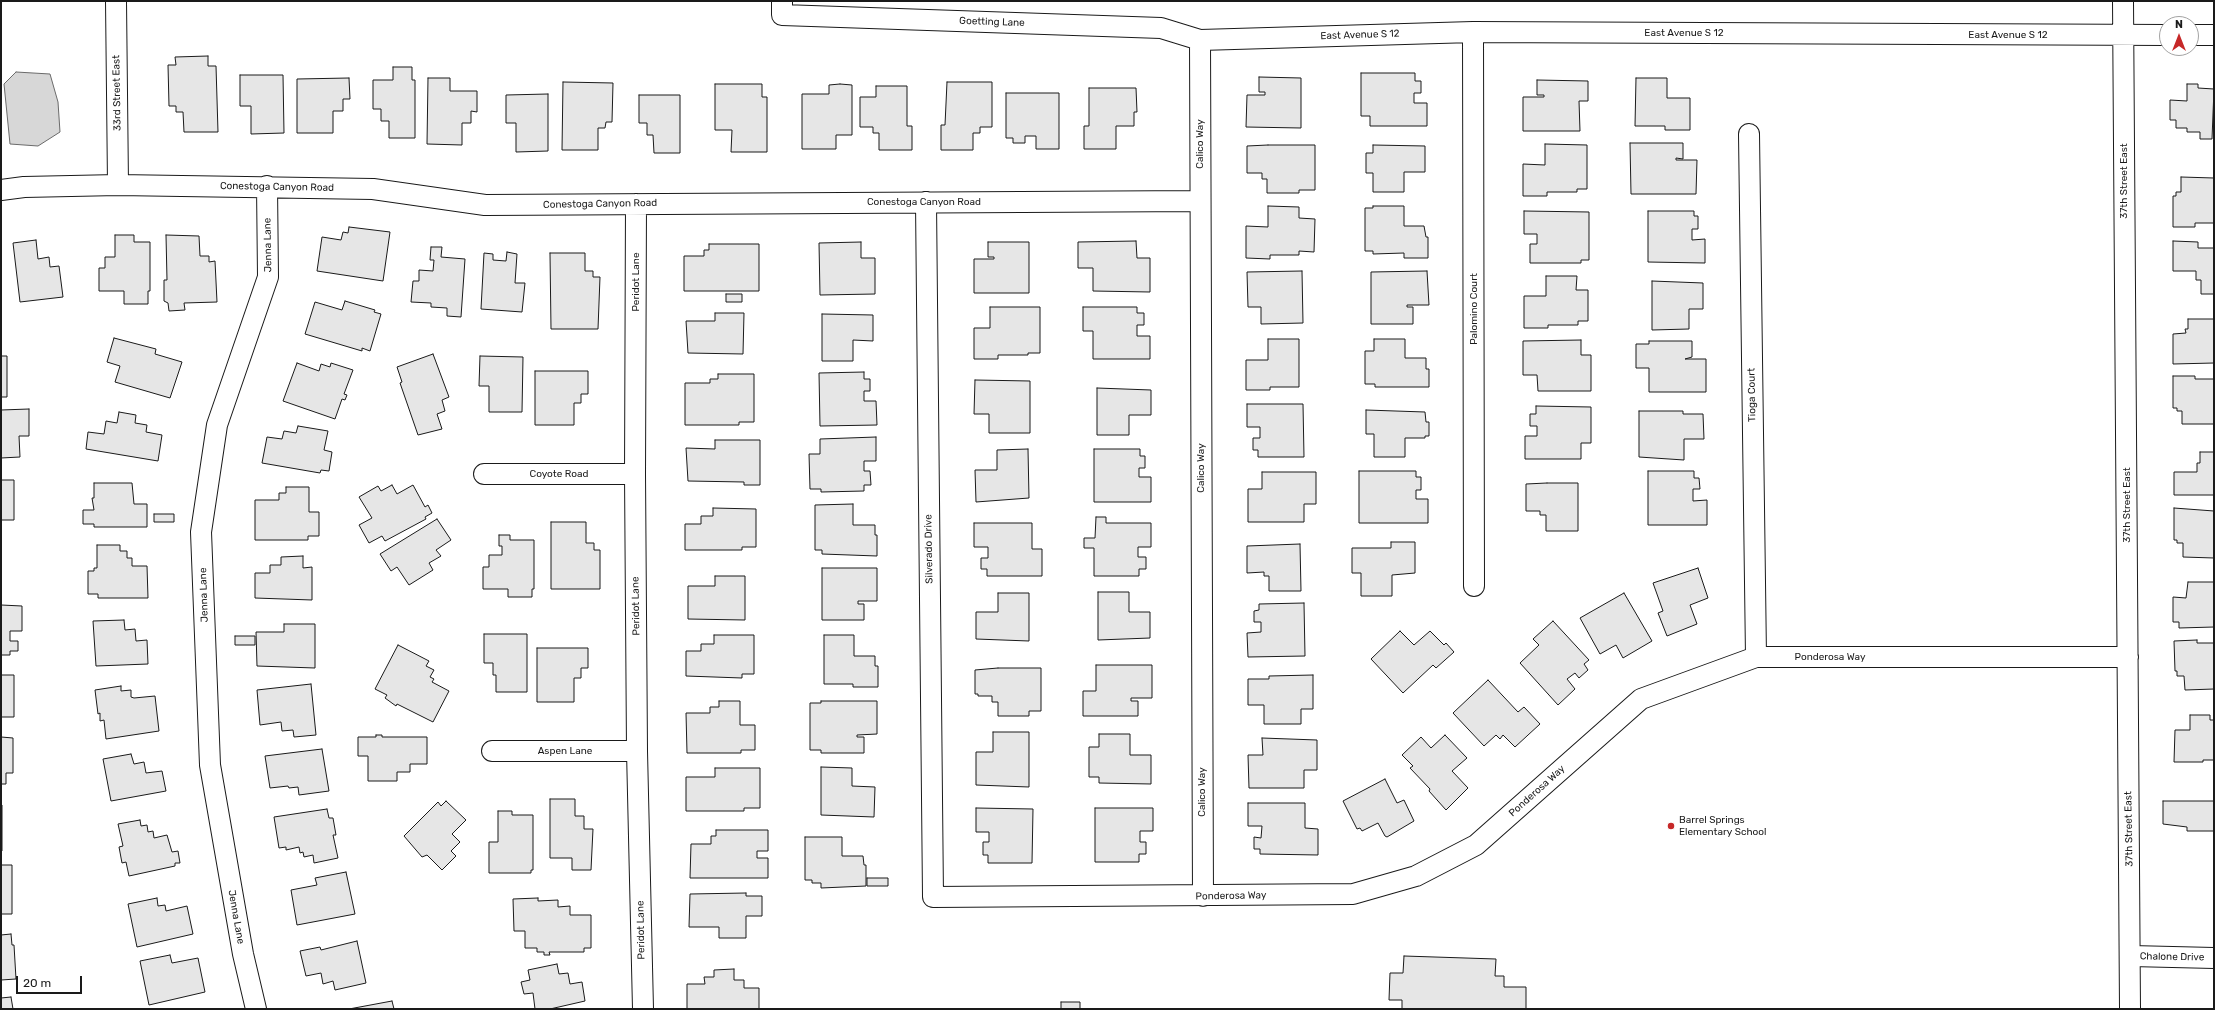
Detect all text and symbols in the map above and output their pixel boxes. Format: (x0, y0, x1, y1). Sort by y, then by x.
street label: Goetting Lane (959, 15, 1025, 29)
north arrow (2159, 16, 2199, 56)
text: N (2175, 18, 2183, 31)
street label: East Avenue S 12 (1644, 27, 1724, 39)
street label: East Avenue S 12 (1320, 28, 1400, 42)
street label: East Avenue S 12 (1968, 29, 2048, 41)
street label: 33rd Street East (110, 55, 124, 131)
street label: Calico Way (1194, 119, 1206, 169)
street label: 37th Street East (2118, 143, 2130, 219)
street label: Conestoga Canyon Road (220, 180, 334, 194)
street label: Conestoga Canyon Road (867, 196, 981, 208)
street label: Conestoga Canyon Road (543, 197, 657, 211)
street label: Jenna Lane (262, 217, 274, 273)
street label: Peridot Lane (630, 253, 642, 311)
street label: Palomino Court (1468, 273, 1480, 345)
street label: Tioga Court (1746, 368, 1758, 422)
street label: Calico Way (1195, 443, 1207, 493)
street label: 37th Street East (2121, 467, 2133, 543)
street label: Coyote Road (530, 468, 588, 480)
street label: Silverado Drive (922, 514, 936, 584)
street label: Jenna Lane (197, 567, 211, 623)
street label: Peridot Lane (629, 576, 643, 636)
street label: Ponderosa Way (1795, 651, 1865, 663)
street label: Aspen Lane (538, 745, 592, 757)
street label: Ponderosa Way (1507, 763, 1567, 819)
street label: Calico Way (1196, 767, 1208, 817)
street label: 37th Street East (2122, 791, 2136, 867)
place label: Barrel Springs Elementary School (1679, 814, 1767, 838)
marker: Barrel Springs Elementary School (1666, 821, 1676, 831)
street label: Jenna Lane (225, 889, 247, 945)
street label: Ponderosa Way (1195, 889, 1267, 903)
street label: Peridot Lane (634, 900, 648, 960)
street label: Chalone Drive (2140, 950, 2204, 964)
scale bar (18, 968, 84, 994)
text: 20 m (23, 976, 51, 990)

